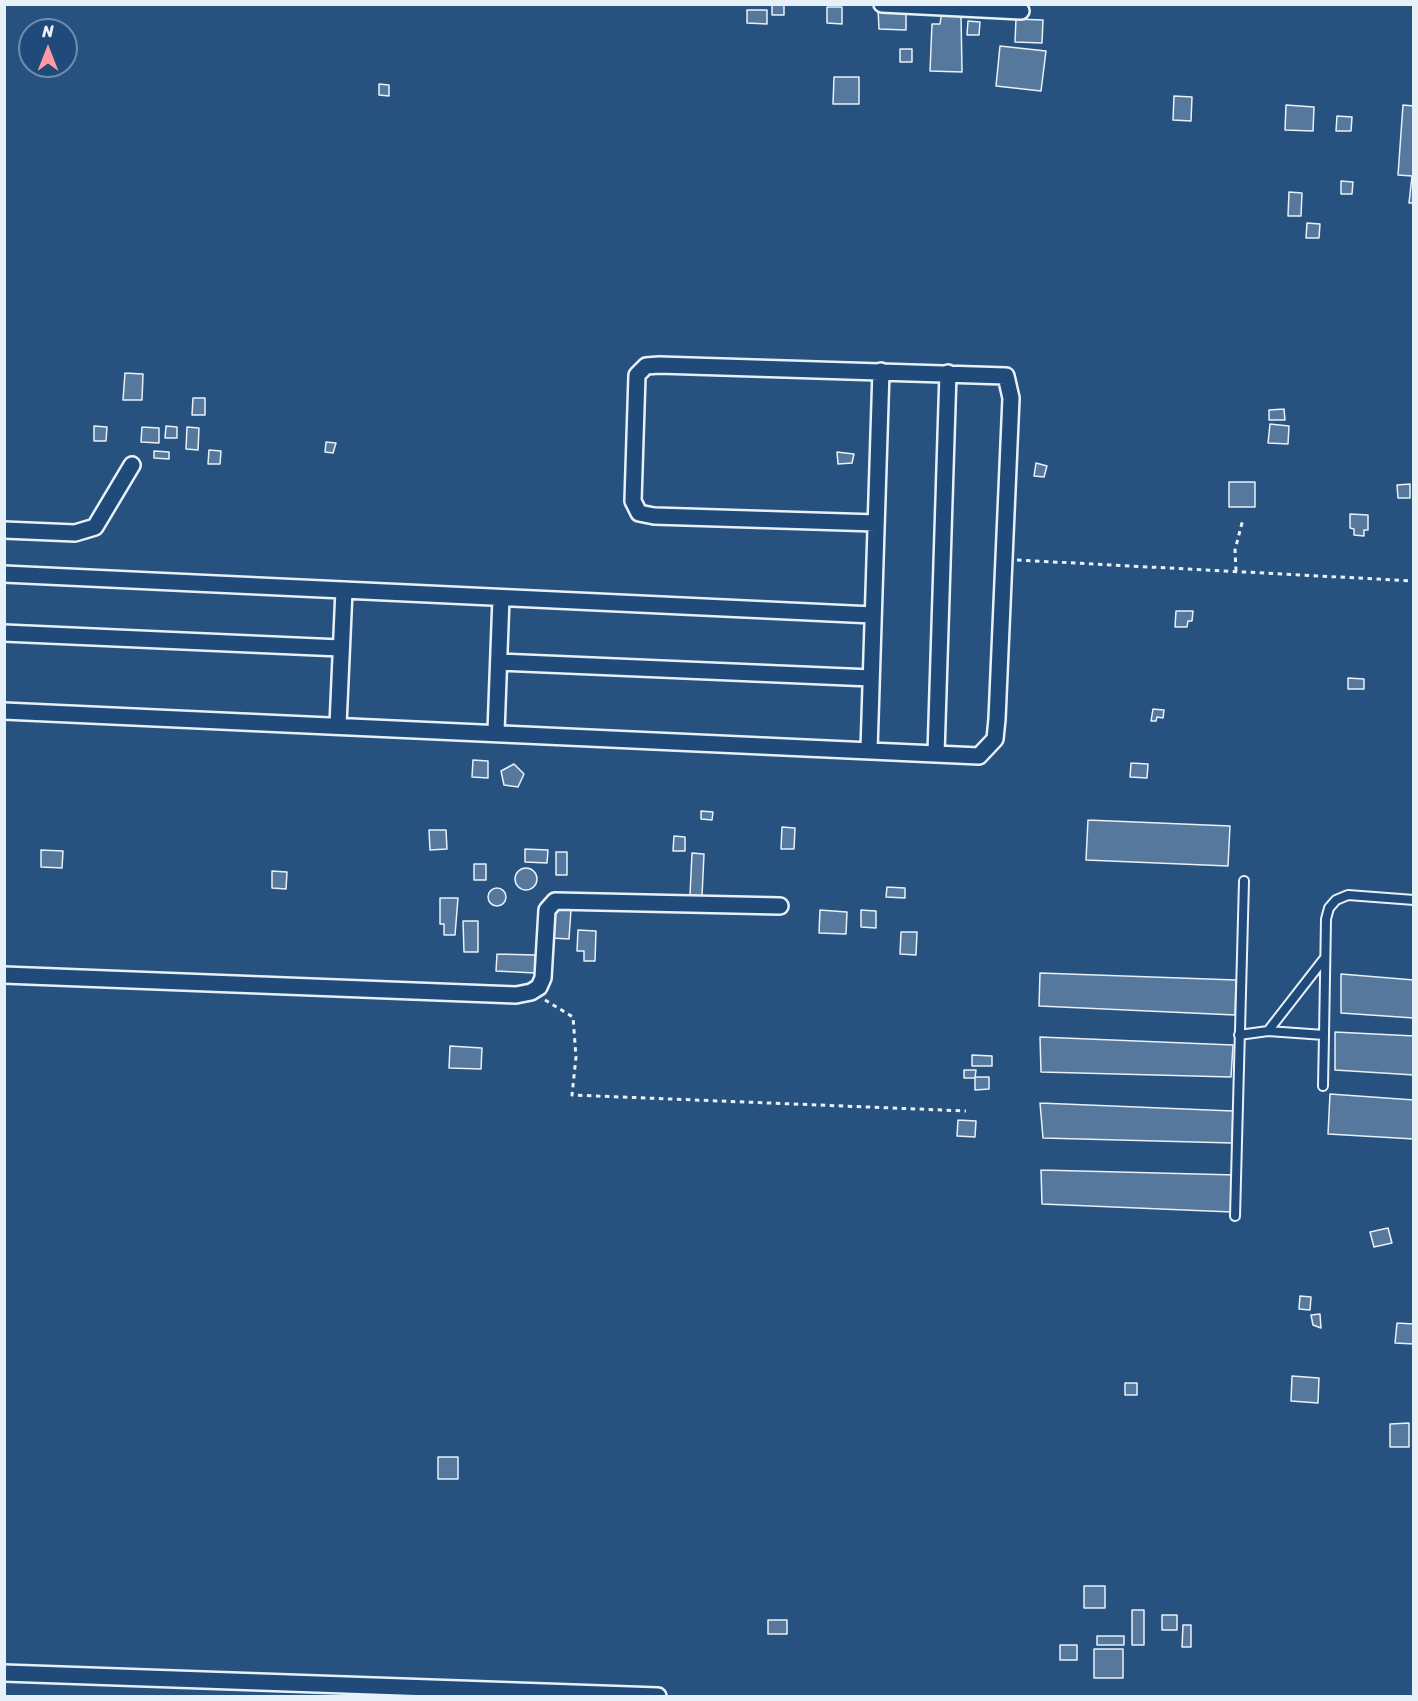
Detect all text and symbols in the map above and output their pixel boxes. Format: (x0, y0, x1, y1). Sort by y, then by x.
text: N (42, 17, 54, 46)
north arrow (18, 18, 78, 78)

